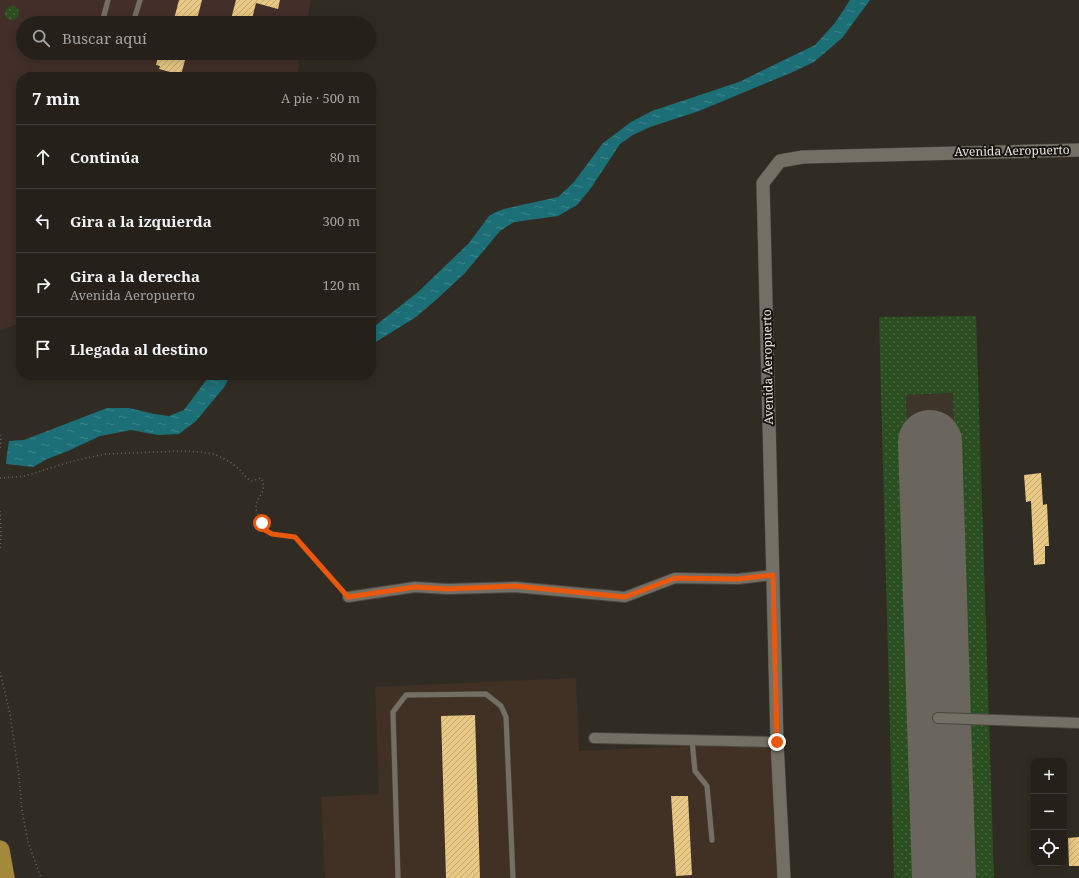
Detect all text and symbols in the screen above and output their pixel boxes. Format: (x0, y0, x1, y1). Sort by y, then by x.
search box (16, 16, 376, 60)
icon: search (30, 27, 52, 49)
text: Buscar aquí (62, 28, 147, 48)
text: 7 min (32, 87, 80, 110)
text: A pie · 500 m (281, 89, 360, 107)
street label: Avenida Aeropuerto (954, 141, 1070, 160)
icon: ahead (32, 146, 54, 168)
text: Continúa (70, 147, 140, 167)
text: 80 m (330, 148, 360, 166)
icon: left (32, 210, 54, 232)
text: Gira a la izquierda (70, 211, 212, 231)
text: 300 m (323, 212, 360, 230)
text: Gira a la derecha (70, 266, 200, 286)
icon: right (32, 274, 54, 296)
text: 120 m (323, 276, 360, 294)
text: Avenida Aeropuerto (70, 286, 195, 304)
street label: Avenida Aeropuerto (758, 309, 777, 425)
icon: arrive (32, 338, 54, 360)
text: Llegada al destino (70, 339, 208, 359)
route start (253, 514, 271, 532)
route end (768, 733, 786, 751)
map controls (1031, 758, 1067, 866)
button: + (1031, 758, 1067, 794)
button: − (1031, 794, 1067, 830)
button: locate (1031, 830, 1067, 866)

